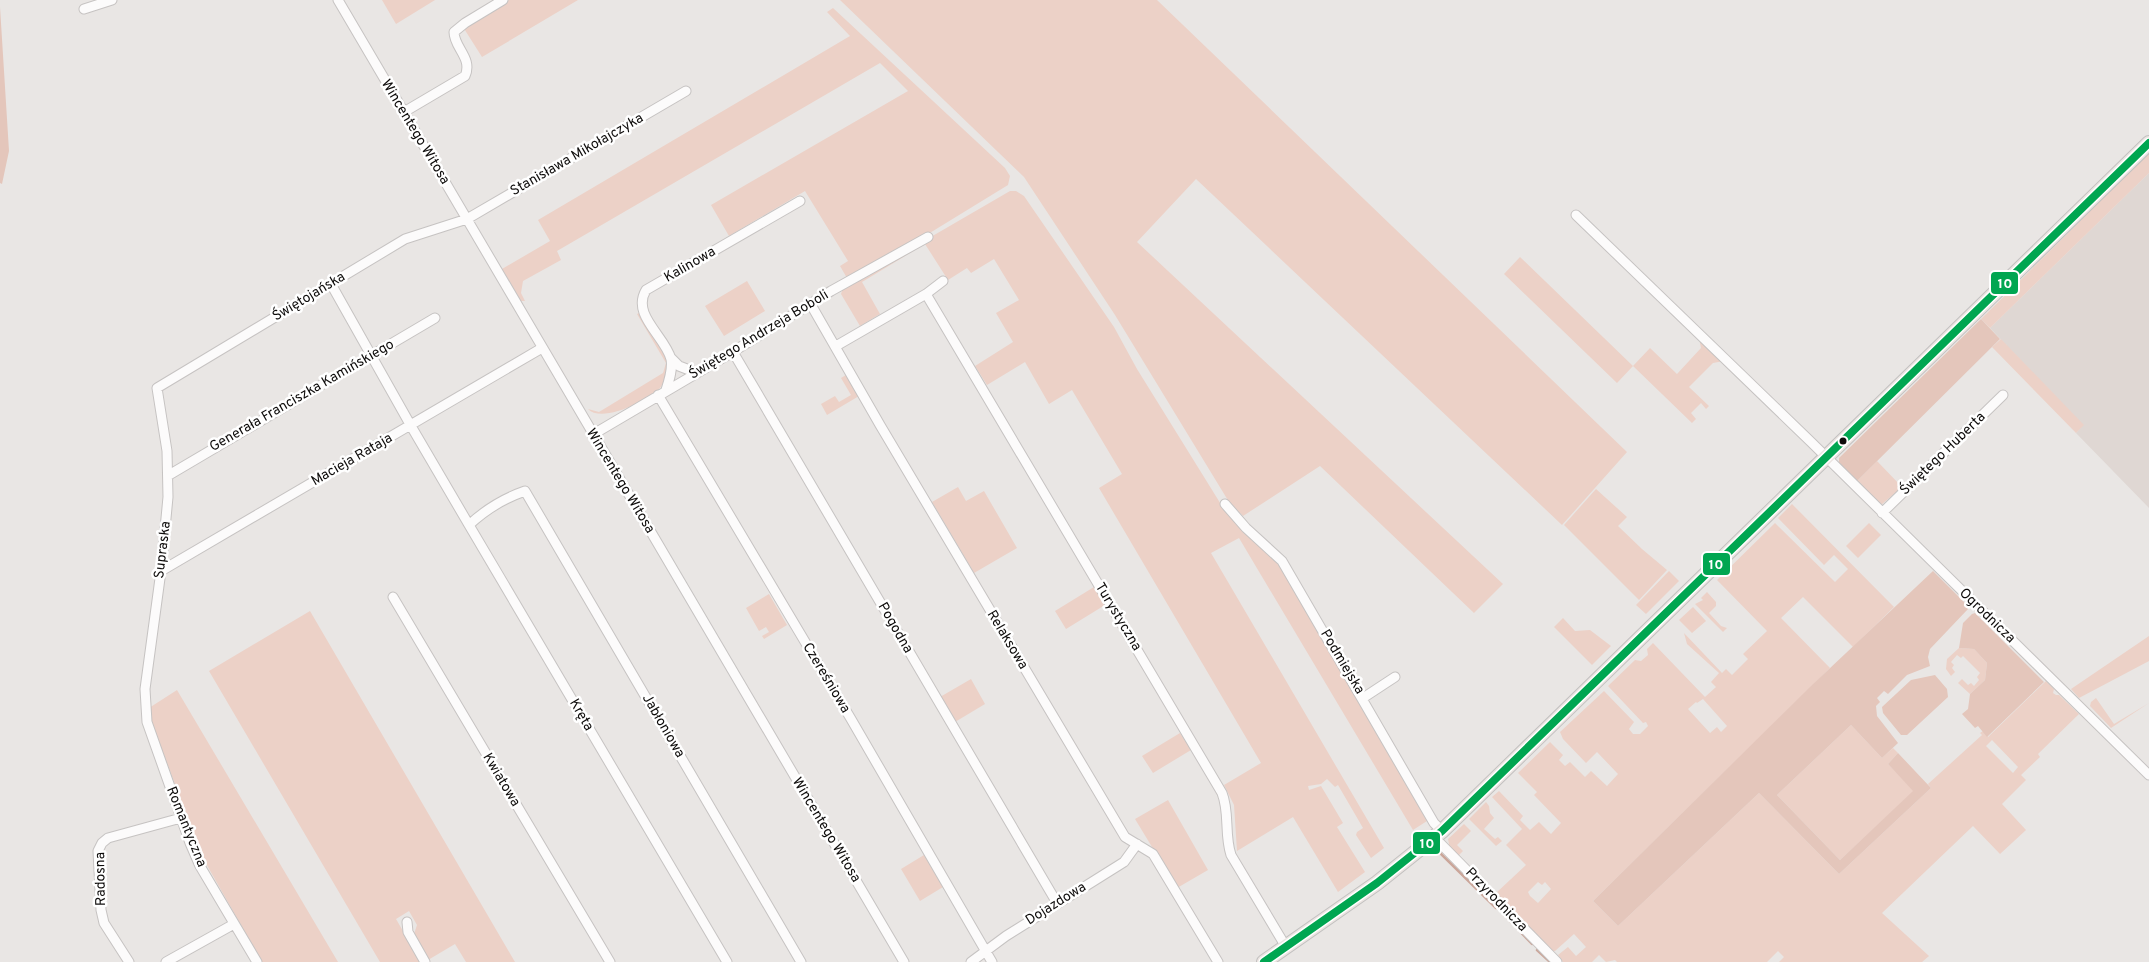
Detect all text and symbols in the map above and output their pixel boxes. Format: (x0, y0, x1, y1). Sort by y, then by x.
street label: Wincentego Witosa (377, 76, 453, 188)
street label: Stanisława Mikołajczyka (507, 110, 647, 200)
street label: Kalinowa (661, 243, 719, 287)
street label: Świętojańska (269, 268, 348, 325)
line badge: 10 (1990, 271, 2019, 295)
text: 10 (1998, 276, 2012, 293)
street label: Świętego Andrzeja Boboli (686, 286, 832, 383)
street label: Generała Franciszka Kamińskiego (207, 336, 397, 456)
street label: Świętego Huberta (1896, 408, 1989, 499)
street label: Wincentego Witosa (582, 425, 658, 537)
street label: Macieja Rataja (308, 430, 396, 490)
unlabelled marker (1838, 436, 1848, 446)
street label: Supraska (151, 520, 175, 580)
line badge: 10 (1702, 552, 1731, 576)
text: 10 (1709, 557, 1723, 574)
street label: Turystyczna (1091, 580, 1145, 654)
street label: Ogrodnicza (1955, 585, 2019, 647)
street label: Pogodna (874, 600, 916, 656)
street label: Relaksowa (983, 607, 1031, 673)
street label: Podmiejska (1316, 627, 1368, 697)
street label: Czereśniowa (798, 640, 854, 716)
street label: Jabłoniowa (638, 691, 688, 761)
street label: Kręta (565, 696, 597, 734)
street label: Kwiatowa (478, 750, 524, 810)
street label: Wincentego Witosa (788, 774, 864, 886)
street label: Romantyczna (162, 784, 210, 870)
line badge: 10 (1412, 831, 1441, 855)
text: 10 (1420, 836, 1434, 853)
street label: Radosna (92, 852, 110, 906)
street label: Przyrodnicza (1461, 864, 1531, 936)
street label: Dojazdowa (1023, 879, 1089, 929)

